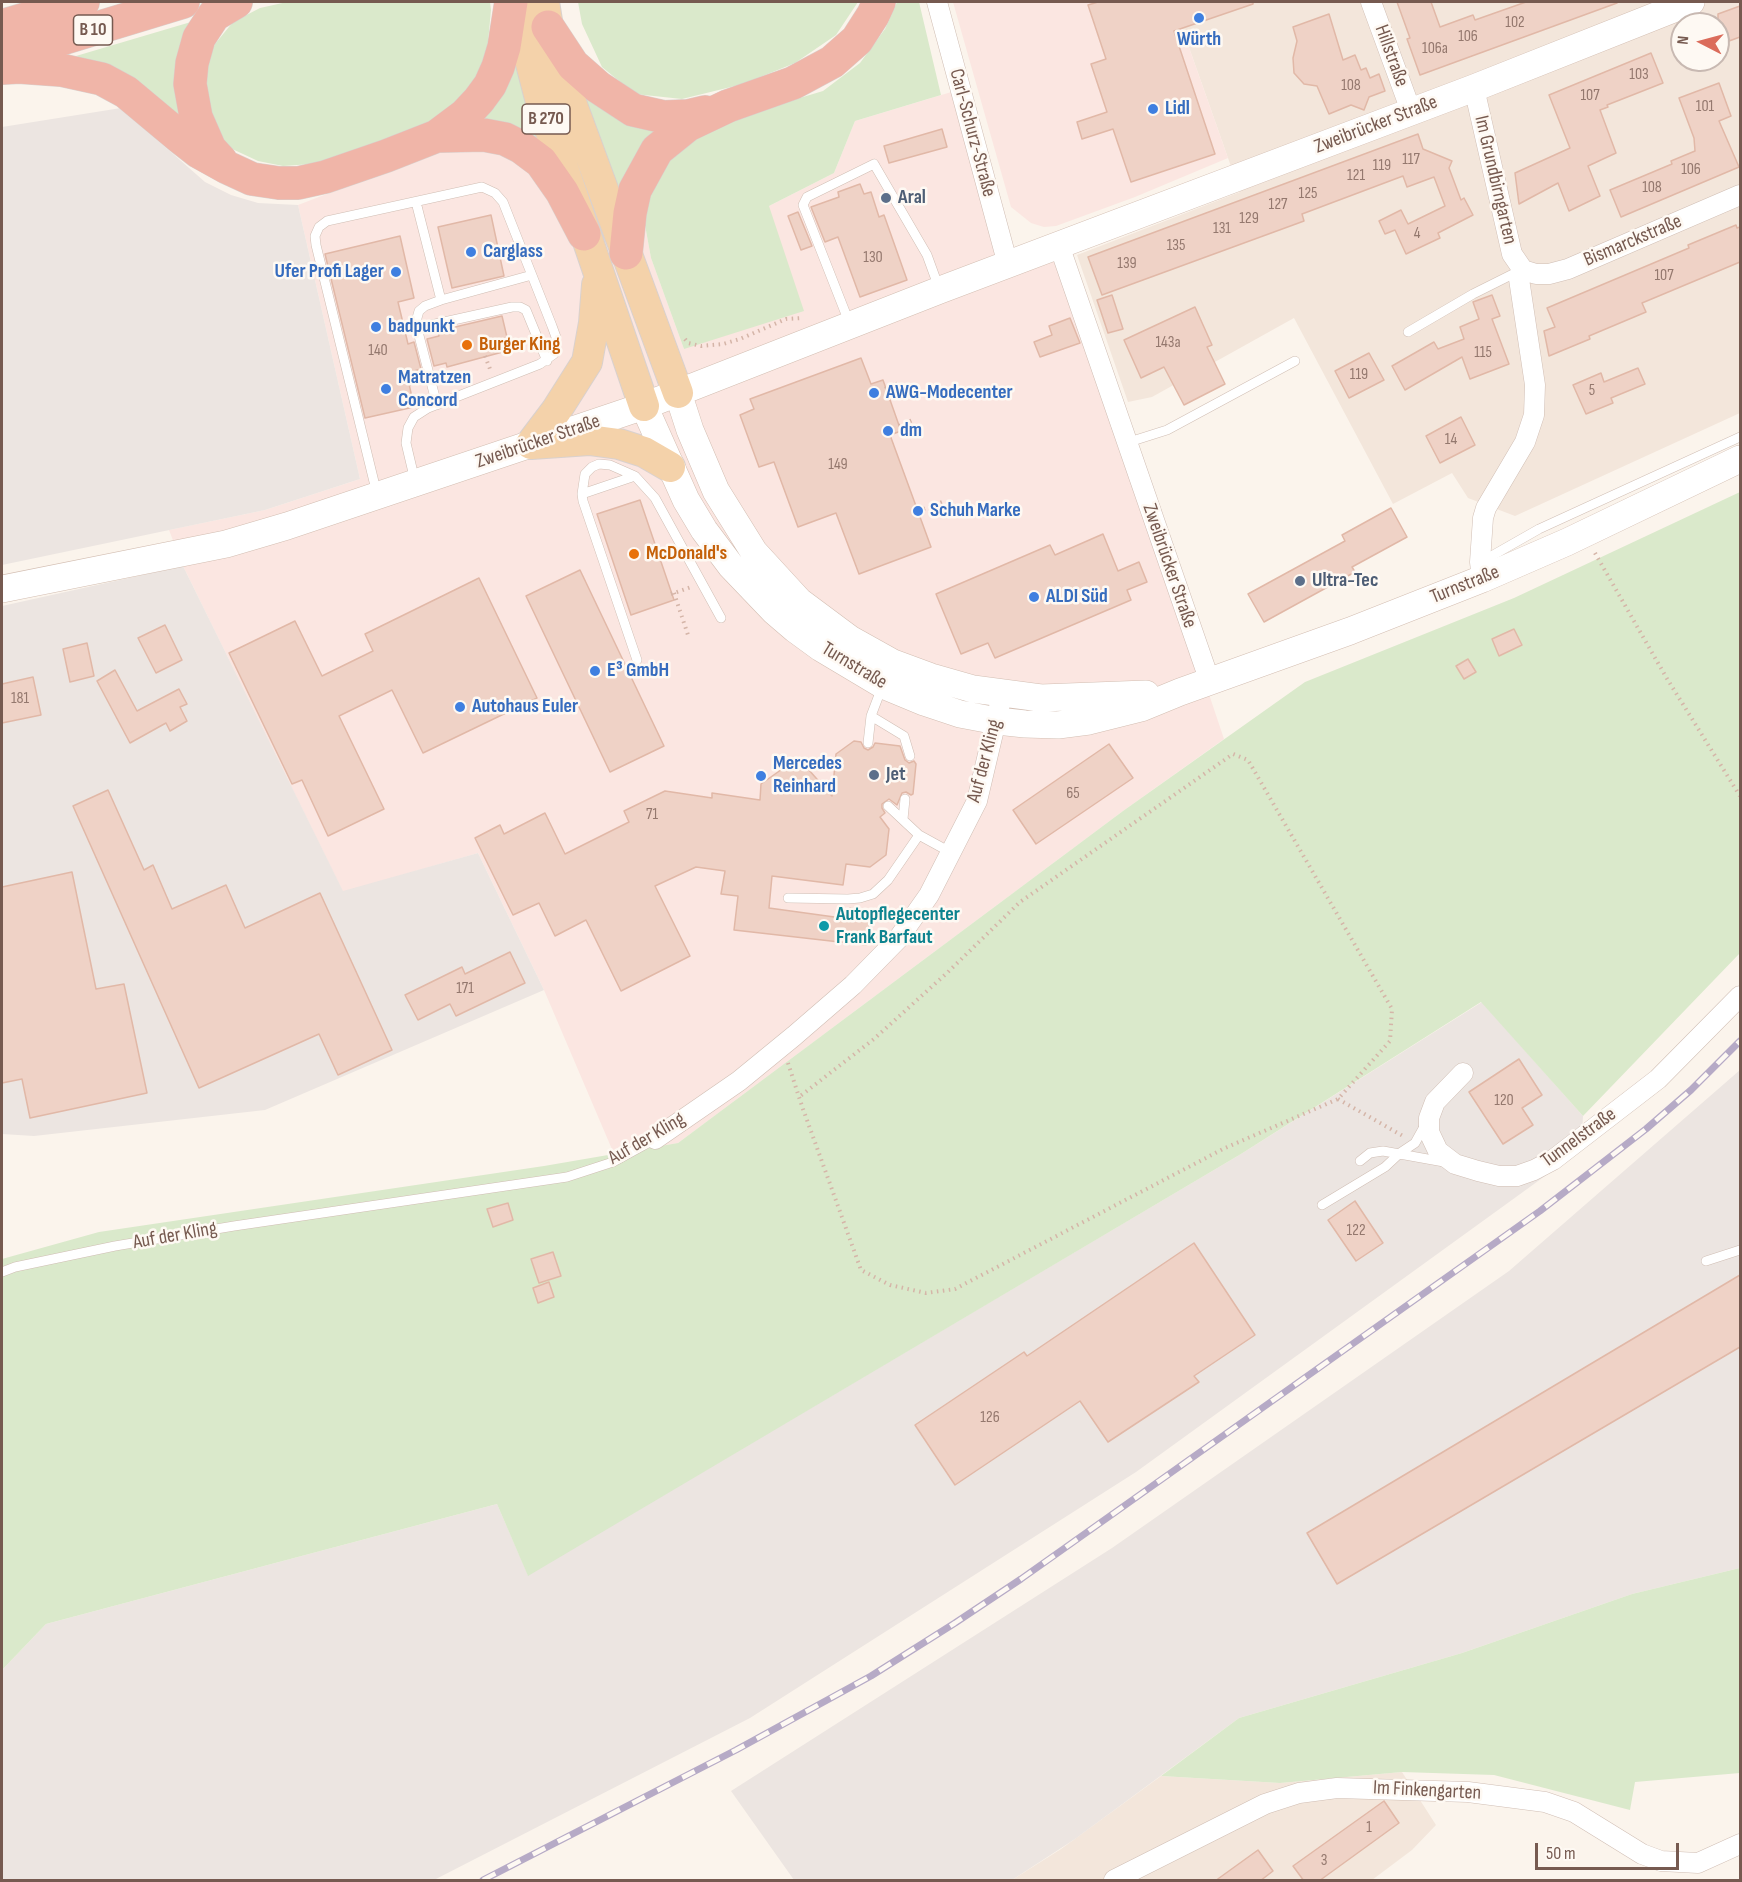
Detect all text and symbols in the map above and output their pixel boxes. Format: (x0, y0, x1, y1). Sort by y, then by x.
marker: Würth (1192, 11, 1206, 25)
north arrow (1670, 12, 1730, 72)
house number: 102 (1505, 13, 1525, 33)
road number: B 10 (74, 15, 112, 45)
street label: Hillstraße (1369, 22, 1413, 90)
house number: 106 (1458, 27, 1478, 47)
place label: Würth (1177, 28, 1221, 52)
text: N (1674, 35, 1693, 46)
house number: 106a (1422, 39, 1448, 59)
house number: 103 (1629, 65, 1649, 85)
street label: Carl-Schurz-Straße (943, 66, 1001, 200)
house number: 108 (1341, 76, 1361, 96)
house number: 107 (1580, 86, 1600, 106)
street label: Zweibrücker Straße (1311, 91, 1441, 159)
place label: Lidl (1165, 97, 1190, 121)
house number: 101 (1696, 97, 1714, 117)
marker: Lidl (1146, 102, 1160, 116)
road number: B 270 (522, 104, 570, 134)
street label: Im Grundbirngarten (1469, 113, 1521, 247)
house number: 117 (1402, 150, 1420, 170)
house number: 119 (1373, 156, 1391, 176)
house number: 106 (1681, 160, 1701, 180)
house number: 121 (1347, 166, 1365, 186)
house number: 108 (1642, 178, 1662, 198)
house number: 125 (1299, 184, 1317, 204)
place label: Aral (898, 186, 926, 210)
marker: Aral (879, 191, 893, 205)
house number: 127 (1269, 195, 1287, 215)
house number: 129 (1239, 209, 1259, 229)
street label: Bismarckstraße (1580, 210, 1686, 272)
house number: 131 (1213, 219, 1231, 239)
house number: 4 (1414, 224, 1420, 244)
house number: 135 (1167, 236, 1185, 256)
place label: Carglass (483, 240, 543, 264)
marker: Carglass (464, 245, 478, 259)
house number: 130 (863, 248, 883, 268)
house number: 139 (1117, 254, 1137, 274)
place label: Ufer Profi Lager (275, 260, 384, 284)
marker: Ufer Profi Lager (389, 265, 403, 279)
house number: 107 (1654, 266, 1674, 286)
place label: badpunkt (388, 315, 455, 339)
marker: badpunkt (369, 320, 383, 334)
place label: Burger King (479, 333, 560, 357)
house number: 143a (1155, 333, 1181, 353)
marker: Burger King (460, 338, 474, 352)
house number: 140 (368, 341, 388, 361)
house number: 115 (1474, 343, 1492, 363)
house number: 119 (1350, 365, 1368, 385)
place label: Matratzen Concord (398, 366, 471, 413)
place label: AWG-Modecenter (886, 381, 1013, 405)
house number: 5 (1589, 381, 1595, 401)
marker: Matratzen Concord (379, 382, 393, 396)
marker: AWG-Modecenter (867, 386, 881, 400)
street label: Zweibrücker Straße (473, 410, 603, 474)
place label: dm (900, 419, 922, 443)
marker: dm (881, 424, 895, 438)
house number: 14 (1445, 430, 1457, 450)
house number: 149 (828, 455, 848, 475)
place label: Schuh Marke (930, 499, 1021, 523)
street label: Zweibrücker Straße (1137, 501, 1201, 631)
marker: Schuh Marke (911, 504, 925, 518)
place label: McDonald's (646, 542, 727, 566)
marker: McDonald's (627, 547, 641, 561)
street label: Turnstraße (1427, 560, 1503, 610)
place label: Ultra-Tec (1312, 569, 1378, 593)
marker: Ultra-Tec (1293, 574, 1307, 588)
place label: ALDI Süd (1046, 585, 1108, 609)
marker: ALDI Süd (1027, 590, 1041, 604)
street label: Turnstraße (817, 637, 891, 695)
place label: E³ GmbH (607, 659, 669, 683)
marker: E³ GmbH (588, 664, 602, 678)
house number: 181 (11, 689, 29, 709)
place label: Autohaus Euler (472, 695, 578, 719)
marker: Autohaus Euler (453, 700, 467, 714)
street label: Auf der Kling (962, 717, 1008, 805)
place label: Mercedes Reinhard (773, 752, 842, 799)
place label: Jet (886, 763, 906, 787)
marker: Jet (867, 768, 881, 782)
marker: Mercedes Reinhard (754, 769, 768, 783)
house number: 65 (1066, 784, 1080, 804)
house number: 71 (646, 805, 658, 825)
place label: Autopflegecenter Frank Barfaut (836, 903, 960, 950)
marker: Autopflegecenter Frank Barfaut (817, 919, 831, 933)
house number: 171 (456, 979, 474, 999)
house number: 120 (1494, 1091, 1514, 1111)
street label: Tunnelstraße (1537, 1103, 1621, 1173)
street label: Auf der Kling (604, 1107, 690, 1171)
street label: Auf der Kling (131, 1217, 219, 1255)
house number: 122 (1347, 1221, 1365, 1241)
house number: 126 (980, 1408, 1000, 1428)
street label: Im Finkengarten (1372, 1776, 1482, 1806)
house number: 1 (1366, 1818, 1372, 1838)
scale bar (1538, 1831, 1682, 1869)
text: 50 m (1546, 1843, 1576, 1864)
house number: 3 (1321, 1851, 1327, 1871)

